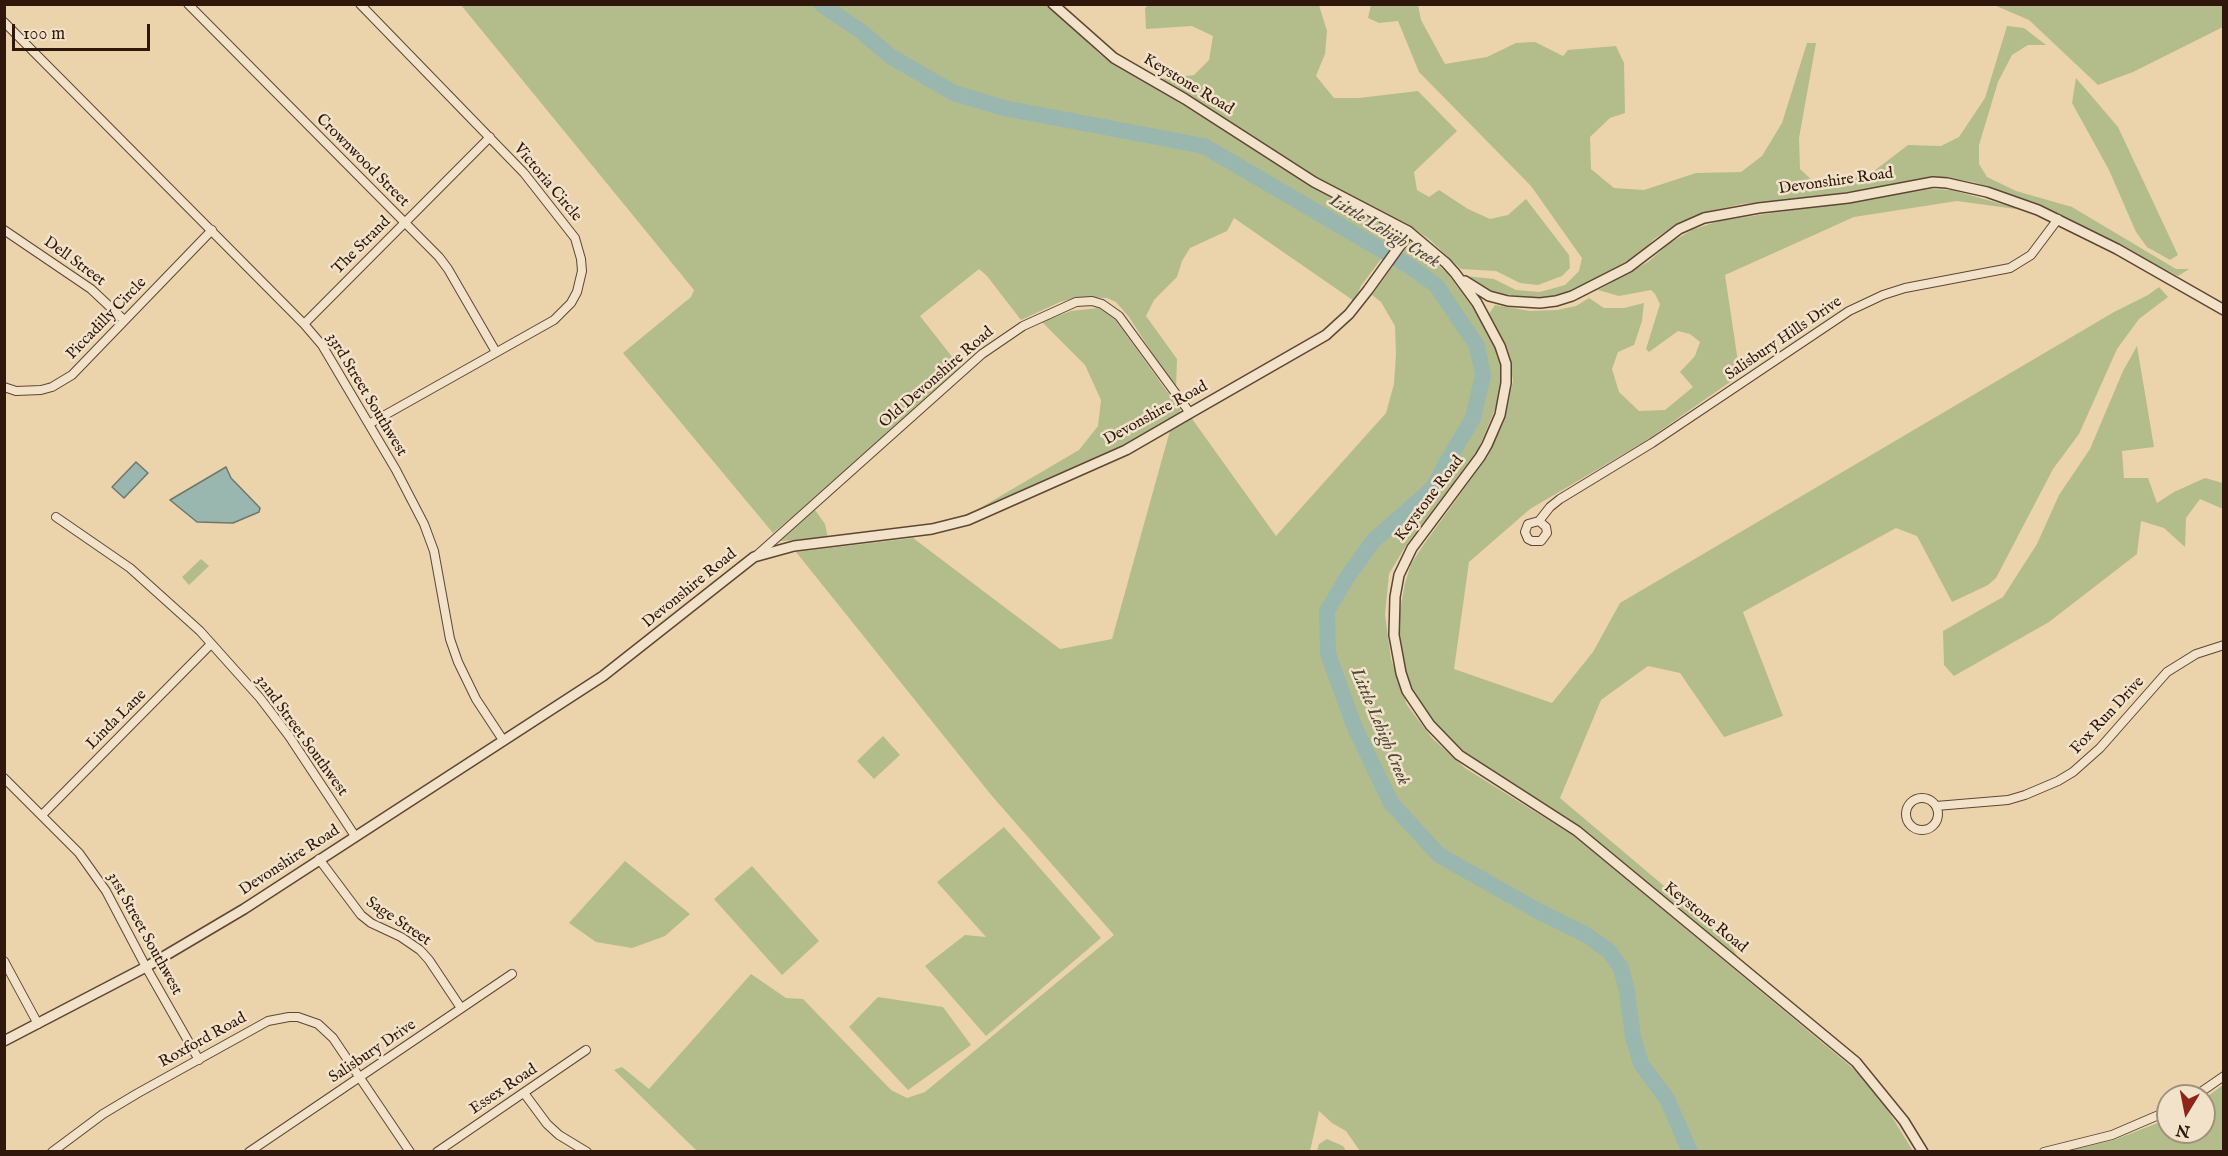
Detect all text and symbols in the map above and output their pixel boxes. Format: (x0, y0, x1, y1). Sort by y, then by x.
scale bar (15, 12, 153, 50)
text: 100 m (23, 23, 65, 46)
street label: Keystone Road (1139, 51, 1237, 119)
street label: Crownwood Street (311, 110, 413, 212)
street label: Victoria Circle (509, 140, 585, 226)
street label: Devonshire Road (1777, 164, 1895, 200)
water label: Little Lehigh Creek (1325, 191, 1443, 273)
street label: The Strand (329, 213, 395, 279)
street label: Dell Street (39, 233, 109, 291)
street label: Piccadilly Circle (63, 274, 151, 364)
street label: Salisbury Hills Drive (1722, 293, 1846, 385)
street label: Old Devonshire Road (876, 323, 998, 433)
street label: 33rd Street Southwest (322, 330, 410, 460)
street label: Devonshire Road (1101, 378, 1211, 450)
street label: Keystone Road (1392, 453, 1468, 545)
street label: Devonshire Road (639, 545, 741, 633)
water label: Little Lehigh Creek (1345, 665, 1413, 789)
street label: 32nd Street Southwest (251, 672, 351, 800)
street label: Fox Run Drive (2067, 673, 2149, 759)
street label: Linda Lane (83, 686, 151, 754)
street label: Devonshire Road (236, 821, 344, 901)
street label: 31st Street Southwest (102, 869, 186, 999)
street label: Keystone Road (1659, 878, 1751, 958)
street label: Sage Street (362, 893, 434, 951)
street label: Roxford Road (156, 1009, 250, 1073)
street label: Salisbury Drive (326, 1016, 420, 1088)
street label: Essex Road (467, 1060, 541, 1120)
north arrow (2156, 1084, 2216, 1144)
text: N (2175, 1119, 2192, 1141)

